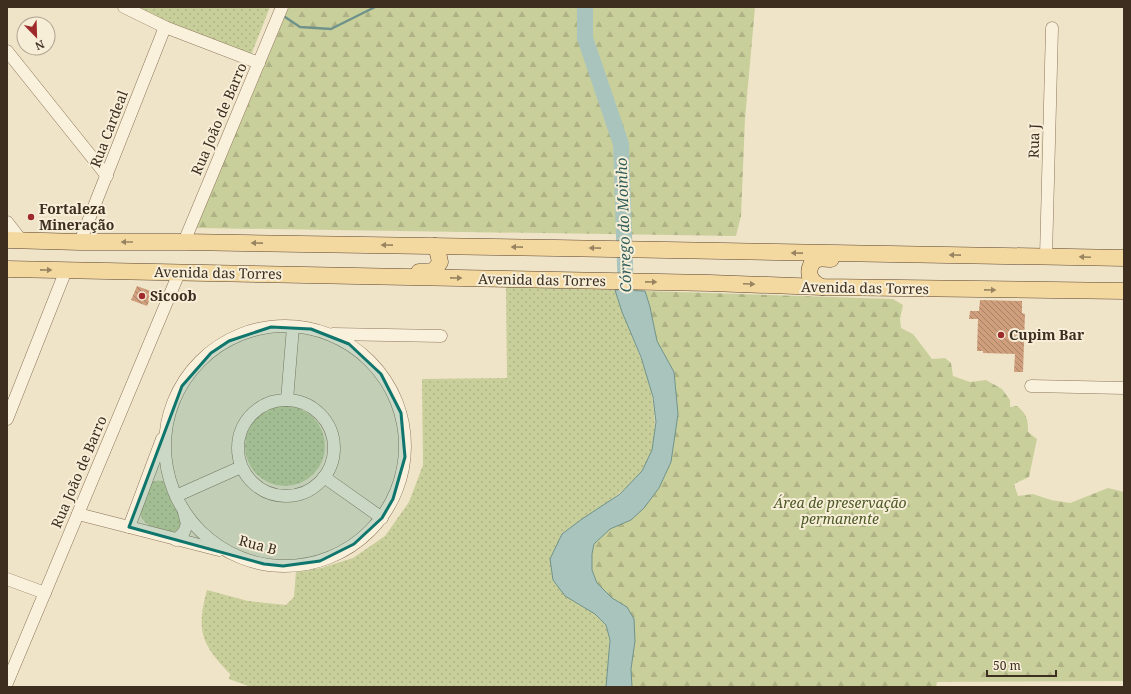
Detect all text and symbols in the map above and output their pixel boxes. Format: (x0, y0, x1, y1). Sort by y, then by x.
north arrow (16, 16, 56, 56)
text: N (33, 37, 47, 54)
street label: Rua João de Barro (186, 60, 251, 178)
street label: Rua Cardeal (85, 87, 132, 170)
street label: Rua J (1023, 123, 1044, 159)
water label: Córrego do Moinho (611, 157, 635, 293)
place label: Fortaleza Mineração (39, 199, 114, 234)
marker: Fortaleza Mineração (26, 212, 36, 222)
one-way arrow (120, 239, 133, 245)
one-way arrow (250, 240, 263, 246)
one-way arrow (380, 242, 393, 248)
one-way arrow (510, 244, 523, 250)
one-way arrow (589, 245, 601, 252)
one-way arrow (790, 250, 803, 256)
one-way arrow (948, 252, 961, 258)
one-way arrow (1078, 254, 1091, 260)
street label: Avenida das Torres (154, 262, 282, 283)
one-way arrow (40, 267, 53, 273)
street label: Avenida das Torres (478, 269, 606, 290)
one-way arrow (450, 275, 463, 281)
street label: Avenida das Torres (801, 277, 929, 298)
one-way arrow (645, 279, 658, 285)
one-way arrow (743, 281, 755, 288)
place label: Sicoob (150, 286, 197, 305)
one-way arrow (984, 287, 997, 293)
marker: Sicoob (137, 291, 147, 301)
place label: Cupim Bar (1009, 325, 1085, 344)
marker: Cupim Bar (996, 330, 1006, 340)
street label: Rua João de Barro (46, 413, 111, 531)
park label: Área de preservação permanente (772, 493, 907, 528)
street label: Rua B (237, 530, 279, 559)
scale bar (987, 652, 1056, 678)
text: 50 m (993, 657, 1021, 674)

